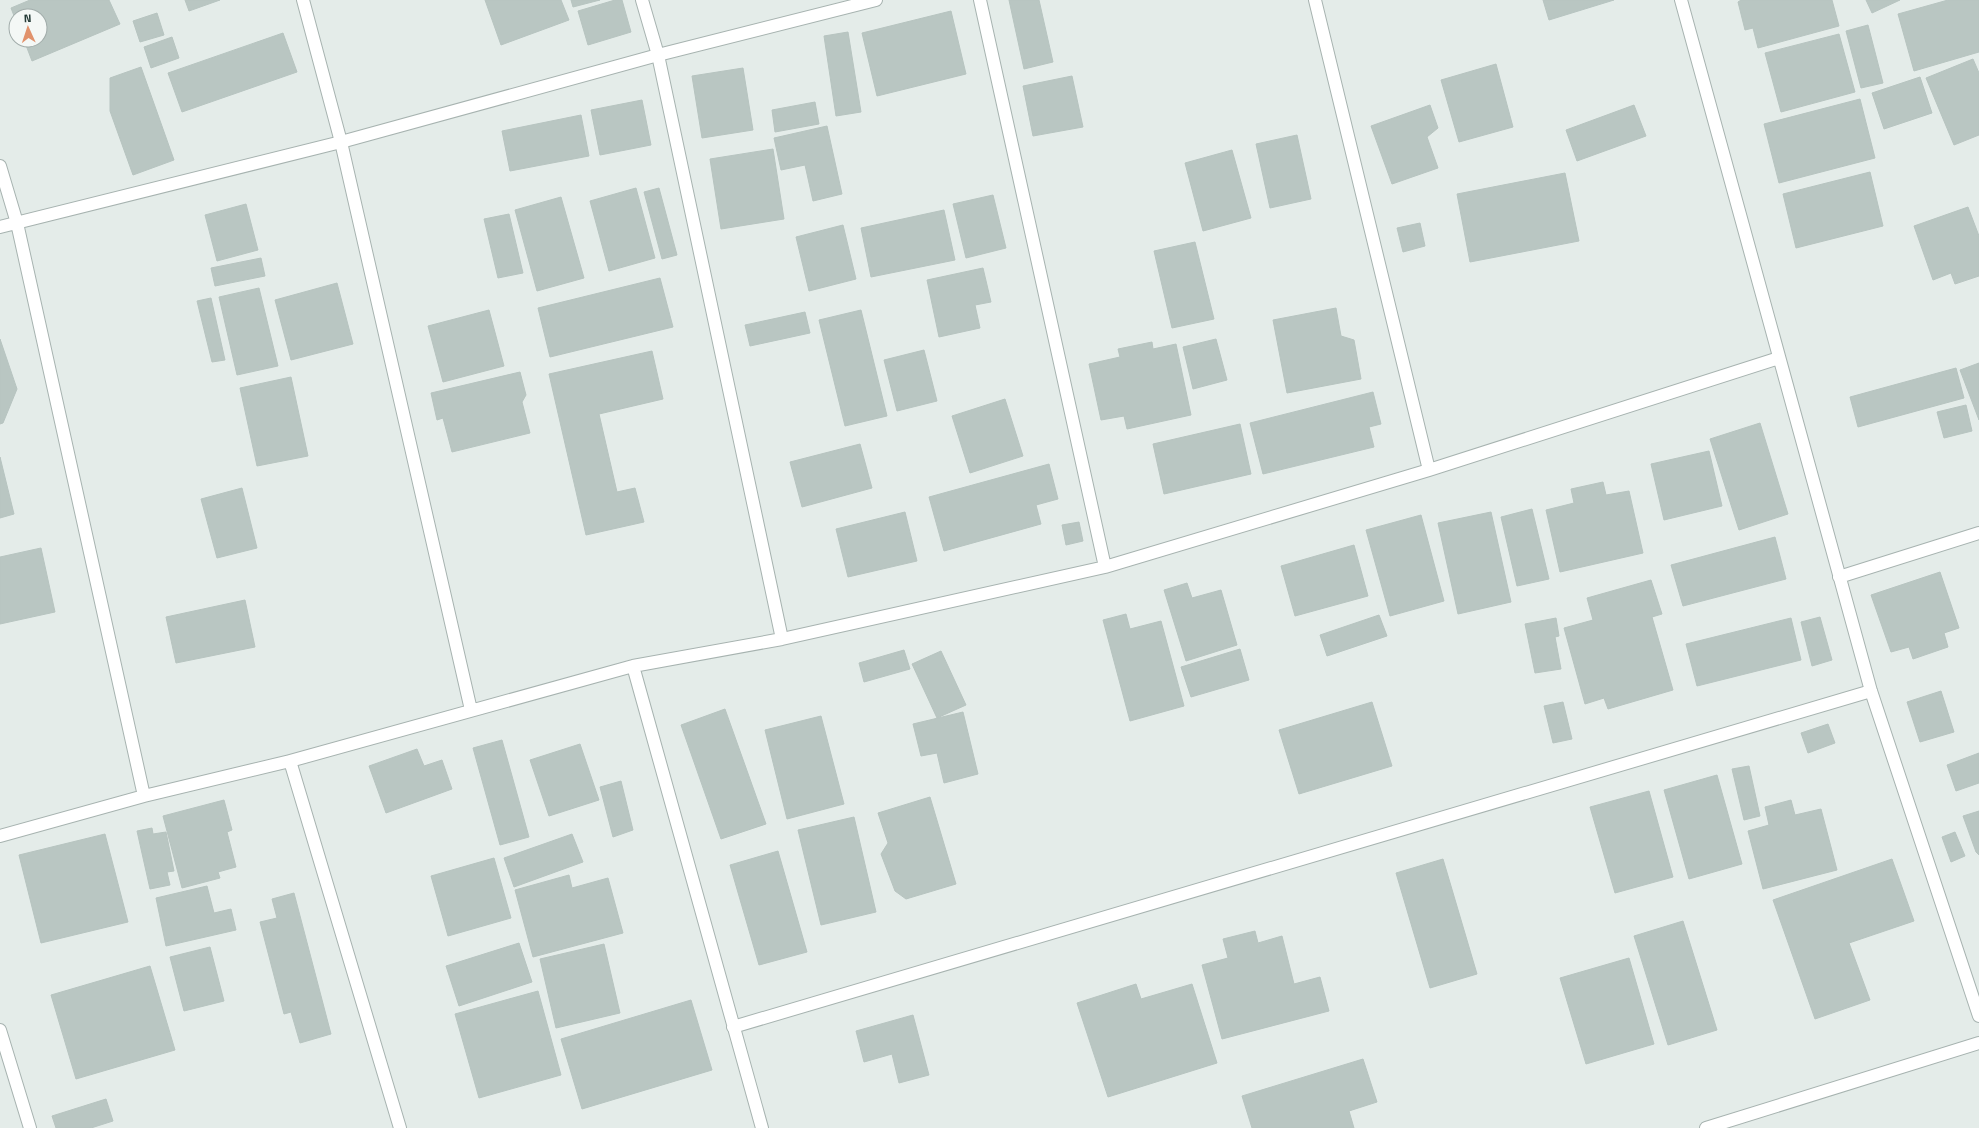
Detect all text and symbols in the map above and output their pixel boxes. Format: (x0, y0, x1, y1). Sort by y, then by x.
north arrow (8, 8, 48, 48)
text: N (23, 10, 32, 26)

